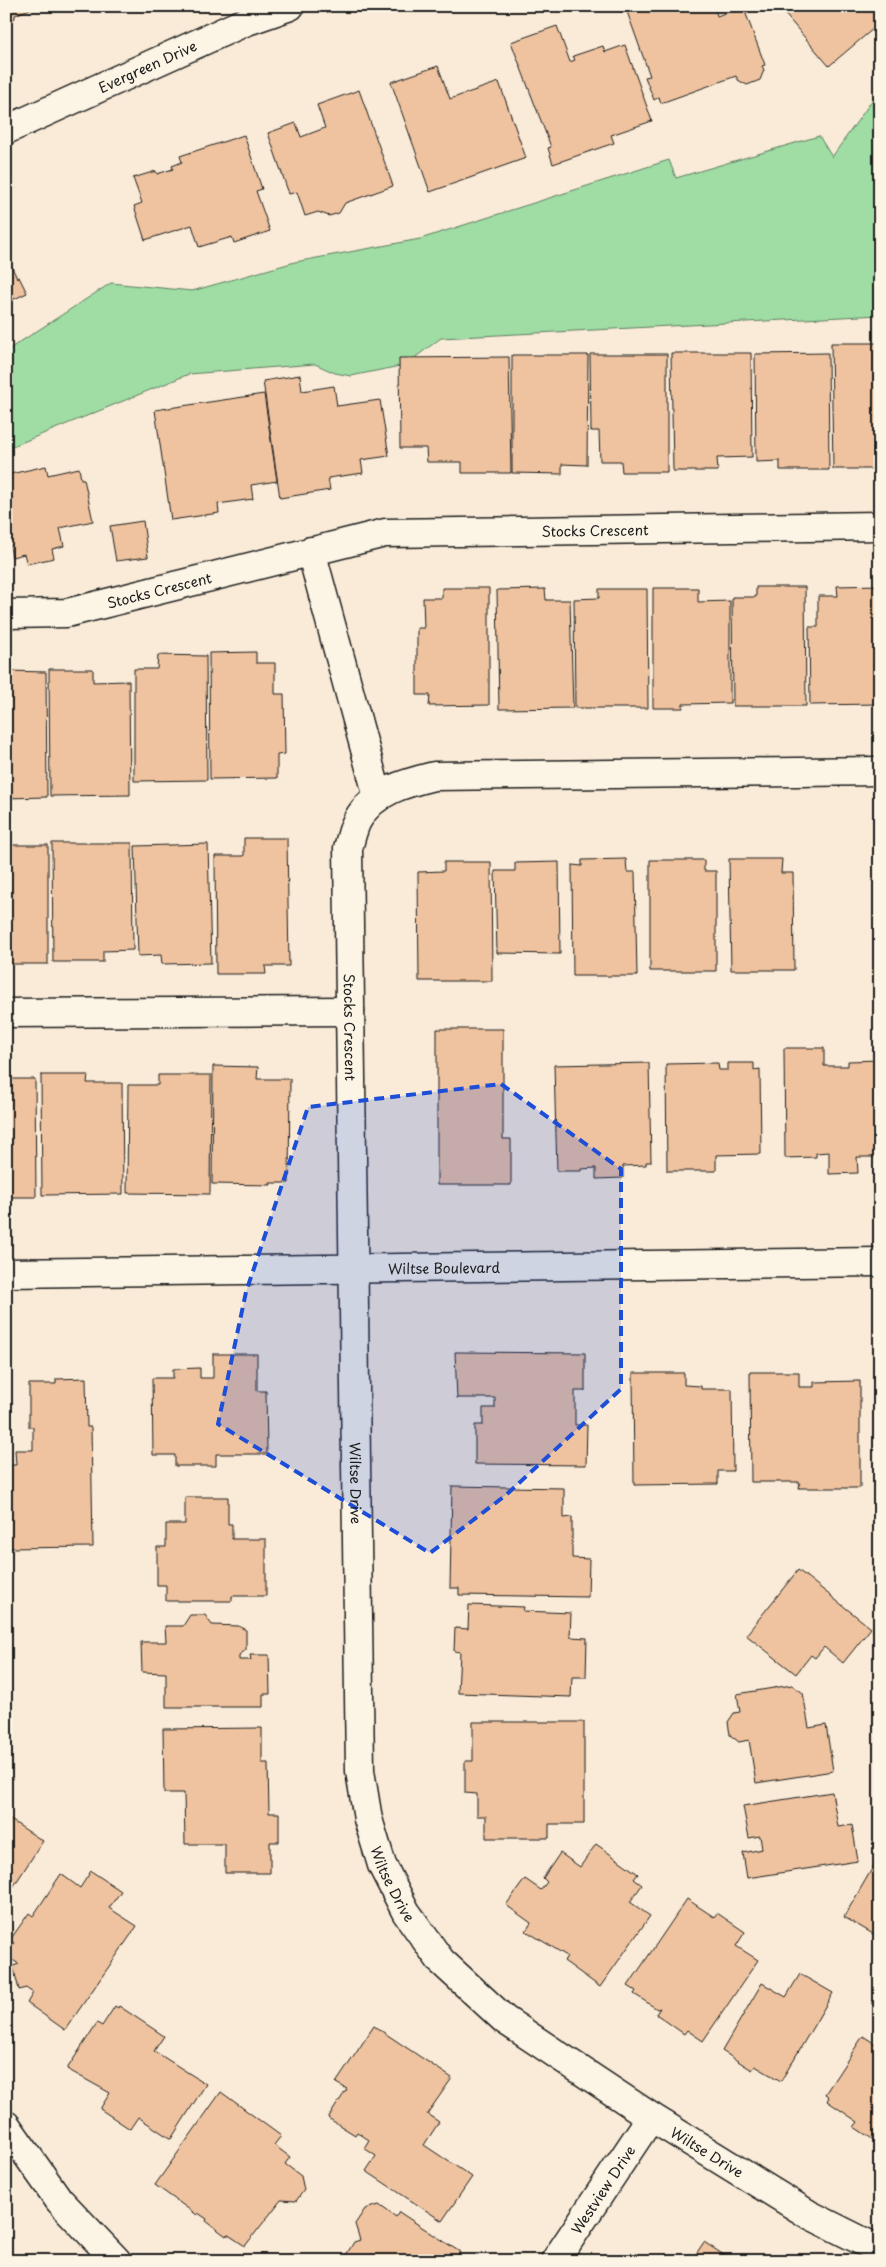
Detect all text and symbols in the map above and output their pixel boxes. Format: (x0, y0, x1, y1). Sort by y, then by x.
street label: Evergreen Drive (95, 35, 200, 98)
street label: Stocks Crescent (541, 519, 649, 541)
street label: Stocks Crescent (105, 566, 214, 613)
street label: Stocks Crescent (339, 973, 362, 1081)
street label: Wiltse Boulevard (388, 1256, 501, 1279)
street label: Wiltse Drive (345, 1442, 367, 1524)
street label: Wiltse Drive (366, 1843, 420, 1926)
street label: Wiltse Drive (667, 2121, 748, 2182)
street label: Westview Drive (565, 2141, 640, 2238)

